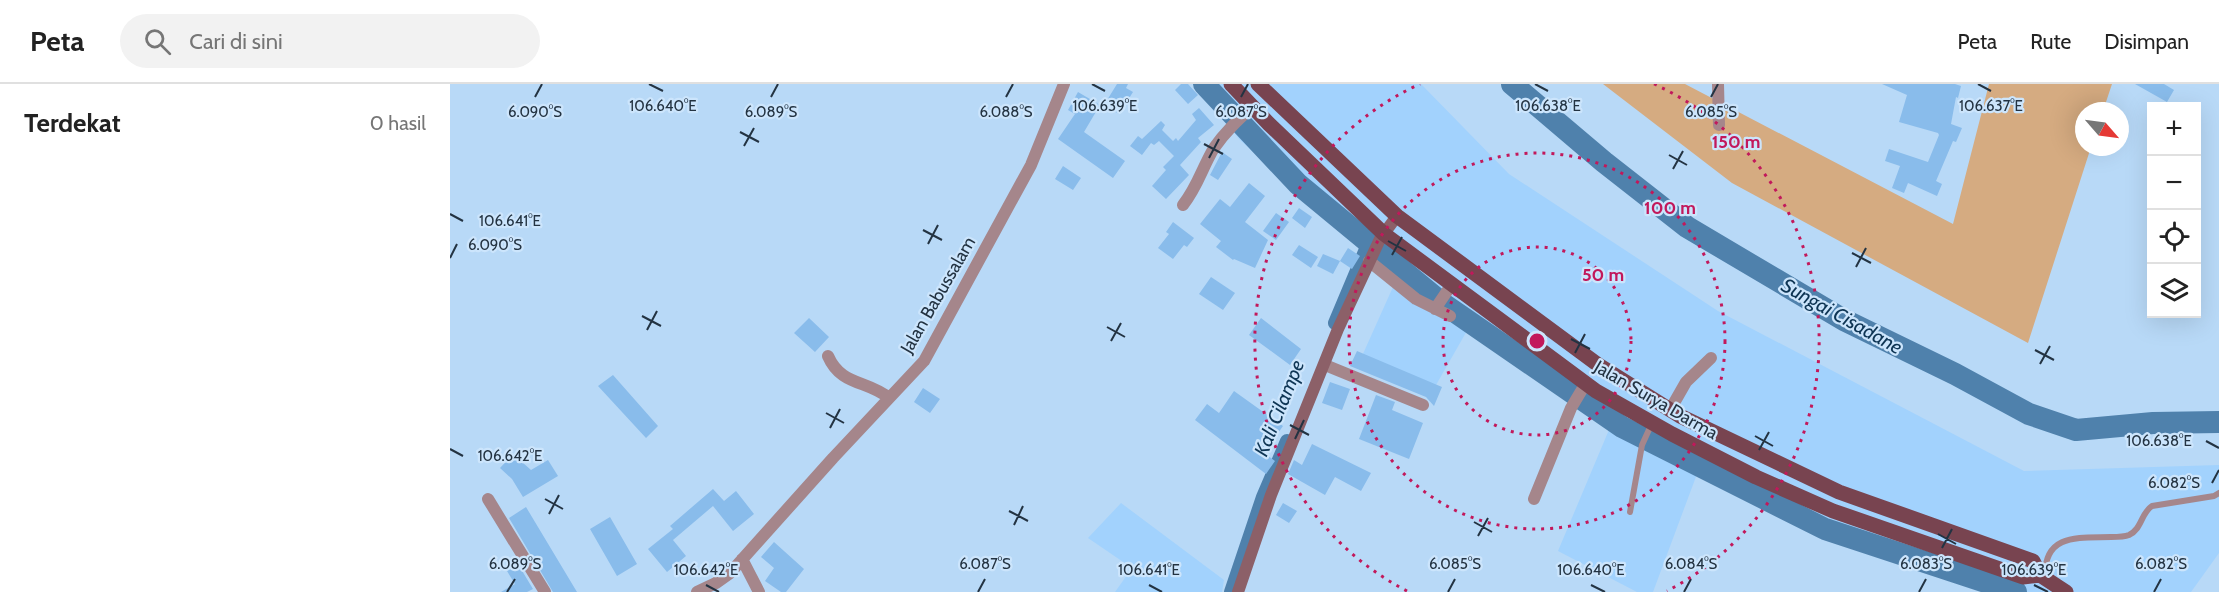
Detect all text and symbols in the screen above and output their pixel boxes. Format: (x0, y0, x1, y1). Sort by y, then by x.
search box (120, 14, 540, 68)
text: Peta (30, 24, 84, 58)
icon: search (141, 25, 174, 58)
text: Cari di sini (189, 28, 283, 55)
text: Peta (1958, 29, 1997, 54)
text: Rute (2030, 29, 2071, 54)
text: Disimpan (2104, 29, 2189, 54)
text: 106.640°E (629, 97, 697, 115)
text: 106.639°E (1073, 97, 1137, 115)
text: 106.638°E (1515, 97, 1581, 115)
text: 106.637°E (1959, 97, 2023, 115)
north arrow (2075, 102, 2129, 156)
map controls (2147, 102, 2201, 318)
button: + (2147, 102, 2201, 156)
text: 6.090°S (508, 103, 562, 121)
text: 6.089°S (745, 103, 798, 121)
text: 6.088°S (979, 103, 1033, 121)
text: 6.087°S (1215, 103, 1267, 121)
text: 6.085°S (1685, 103, 1737, 121)
text: Terdekat (24, 107, 121, 139)
text: 0 hasil (370, 111, 426, 135)
text: 150 m (1712, 131, 1760, 153)
button: − (2147, 156, 2201, 210)
text: 100 m (1644, 197, 1696, 219)
button: locate (2147, 210, 2201, 264)
text: 106.641°E (479, 212, 541, 230)
street label: Jalan Babussalam (895, 233, 980, 358)
text: 6.090°S (468, 236, 522, 254)
text: 50 m (1582, 264, 1624, 286)
button: layers (2147, 264, 2201, 318)
water label: Sungai Cisadane (1777, 273, 1907, 359)
centre of rings (1527, 331, 1547, 351)
street label: Jalan Surya Darma (1589, 355, 1722, 444)
water label: Kali Cilampe (1249, 356, 1309, 460)
text: 106.638°E (2126, 432, 2192, 450)
text: 106.642°E (478, 447, 542, 465)
text: 6.082°S (2148, 474, 2200, 492)
text: 6.089°S (489, 555, 542, 573)
text: 6.087°S (959, 555, 1011, 573)
text: 6.085°S (1429, 555, 1481, 573)
text: 6.084°S (1665, 555, 1718, 573)
text: 6.083°S (1900, 555, 1952, 573)
text: 6.082°S (2135, 555, 2187, 573)
text: 106.642°E (674, 561, 738, 579)
text: 106.641°E (1118, 561, 1180, 579)
text: 106.640°E (1557, 561, 1625, 579)
text: 106.639°E (2002, 561, 2066, 579)

